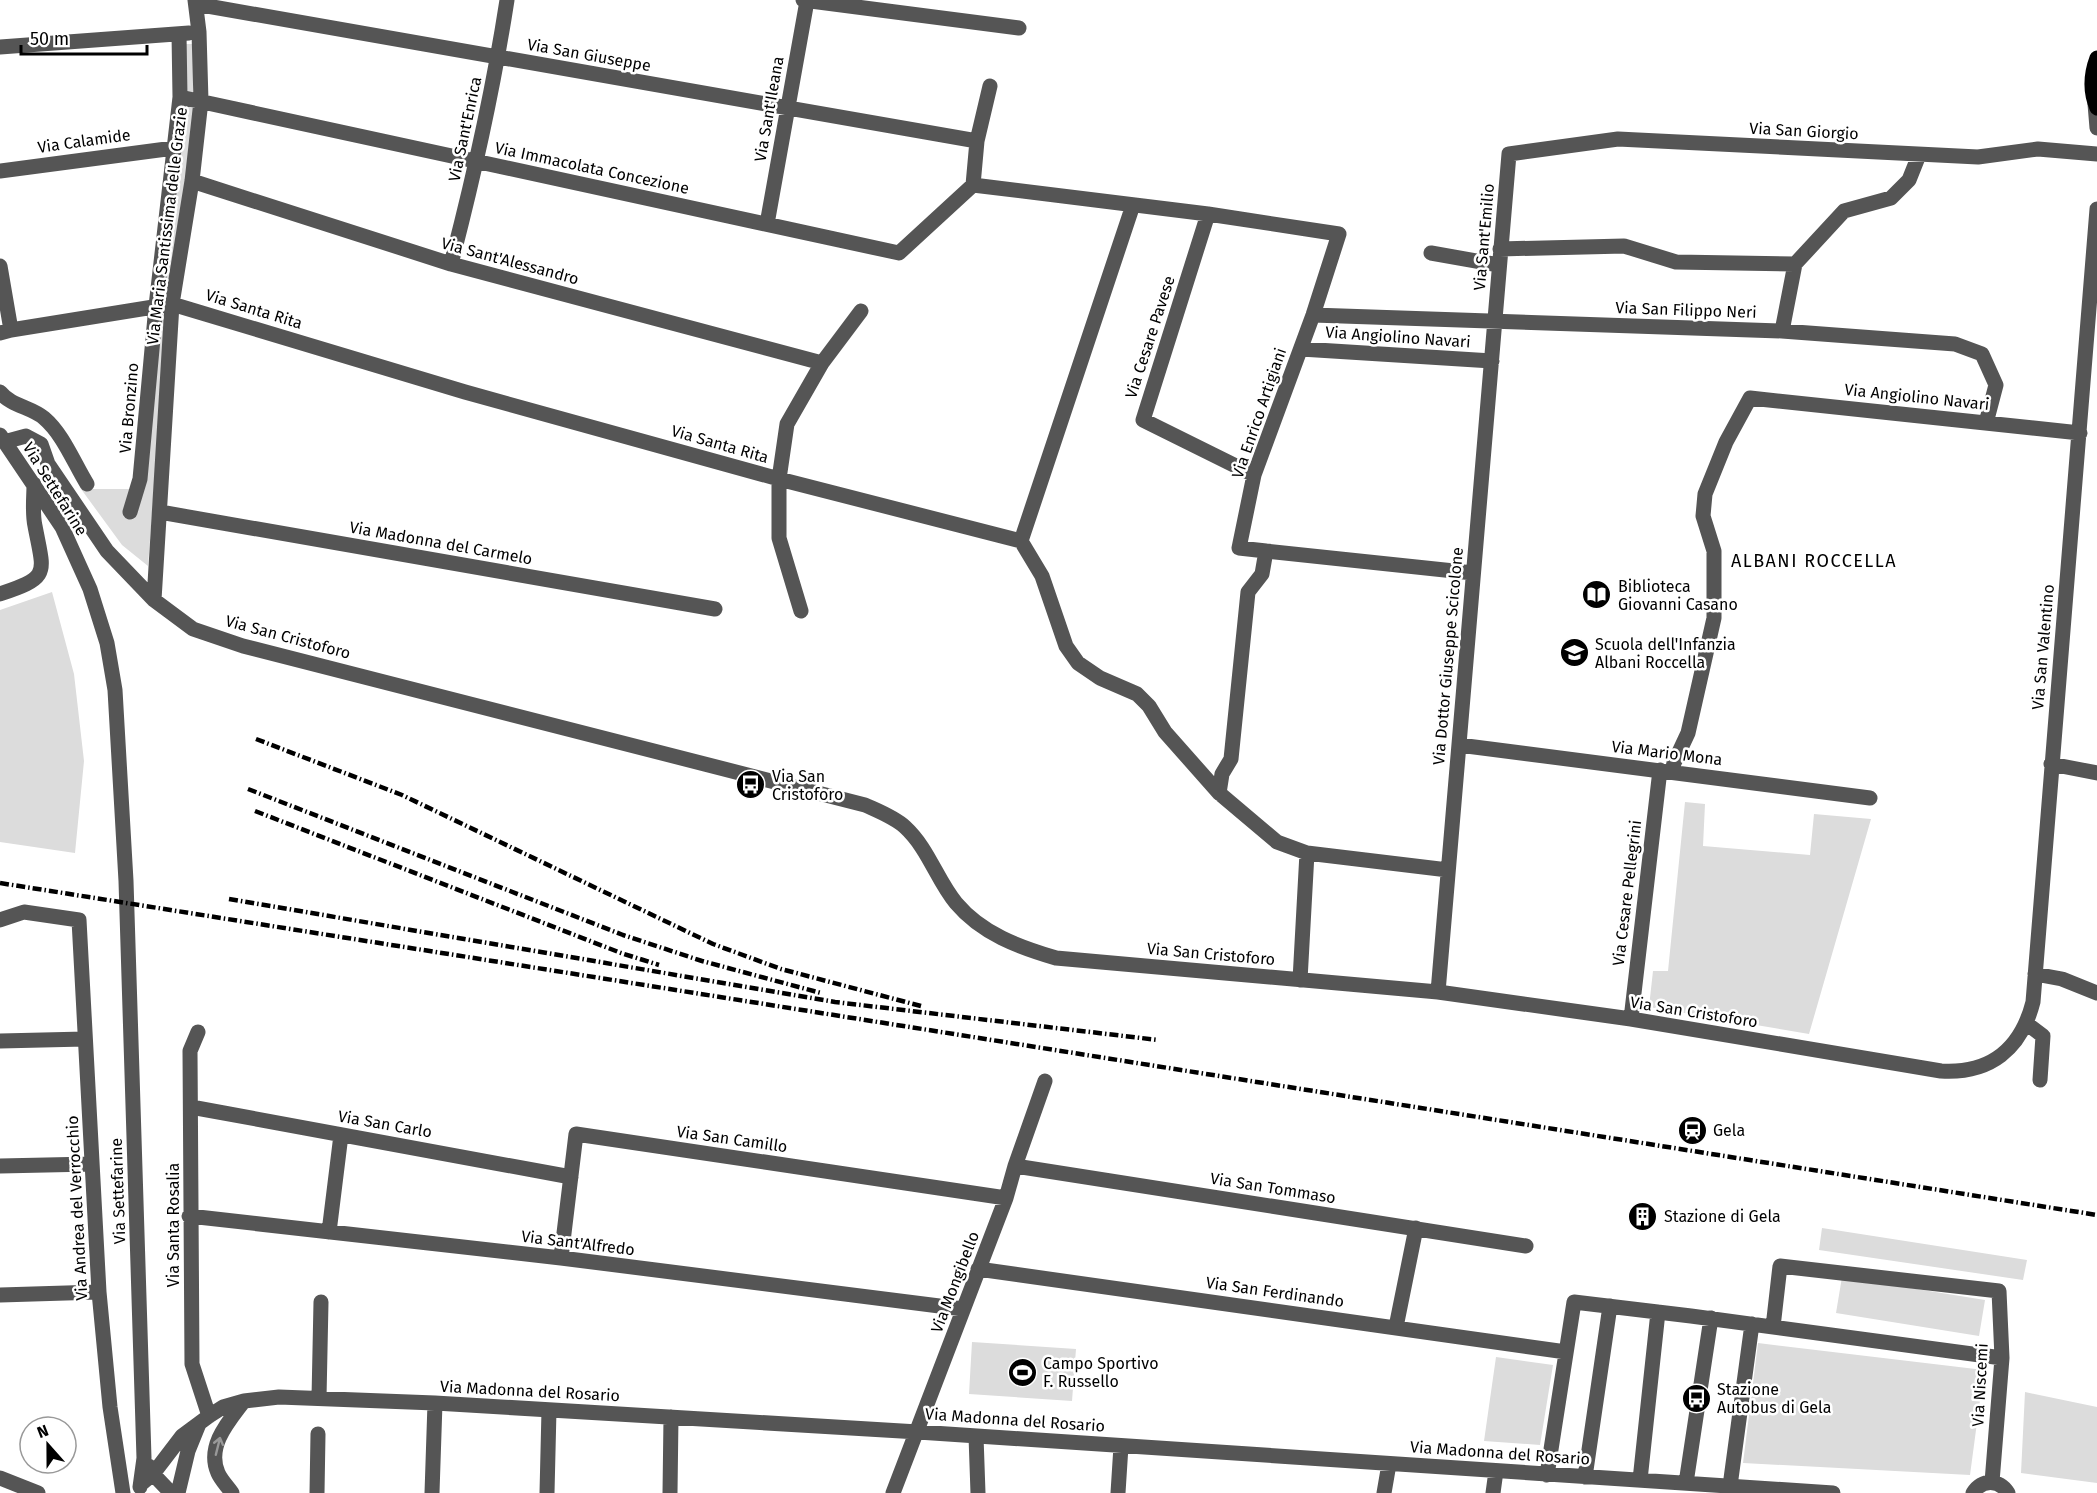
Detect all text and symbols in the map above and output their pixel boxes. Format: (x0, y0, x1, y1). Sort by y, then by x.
scale bar (21, 18, 147, 56)
text: 50 m (30, 28, 69, 50)
street label: Via San Giuseppe (526, 35, 652, 75)
street label: Via Sant'Ileana (750, 55, 788, 163)
street label: Via Sant'Enrica (445, 75, 485, 183)
street label: Via Maria Santissima delle Grazie (143, 106, 191, 346)
street label: Via San Giorgio (1749, 119, 1859, 143)
street label: Via Calamide (36, 125, 132, 157)
street label: Via Immacolata Concezione (493, 138, 691, 198)
street label: Via Sant'Emilio (1470, 183, 1498, 291)
street label: Via Sant'Alessandro (439, 234, 581, 288)
street label: Via Cesare Pavese (1121, 273, 1179, 401)
street label: Via Santa Rita (203, 285, 305, 333)
street label: Via San Filippo Neri (1615, 298, 1757, 322)
street label: Via Angiolino Navari (1325, 322, 1471, 352)
street label: Via Enrico Artigiani (1228, 345, 1290, 481)
street label: Via Bronzino (116, 362, 142, 454)
street label: Via Angiolino Navari (1844, 380, 1990, 414)
street label: Via Santa Rita (669, 421, 771, 467)
street label: Via Settefarine (19, 439, 91, 539)
street label: Via Madonna del Carmelo (348, 518, 534, 568)
street label: Via Dottor Giuseppe Scicolone (1429, 546, 1467, 766)
district label: ALBANI ROCCELLA (1731, 550, 1897, 572)
place label: Biblioteca Giovanni Casano (1618, 577, 1738, 614)
library icon: Biblioteca Giovanni Casano (1581, 579, 1613, 611)
street label: Via San Valentino (2028, 583, 2058, 711)
street label: Via San Cristoforo (223, 611, 353, 663)
place label: Scuola dell'Infanzia Albani Roccella (1595, 635, 1736, 672)
school or university icon: Scuola dell'Infanzia Albani Roccella (1558, 637, 1590, 669)
street label: Via Mario Mona (1610, 737, 1724, 769)
place label: Via San Cristoforo (772, 767, 843, 804)
bus stop icon: Via San Cristoforo (735, 769, 767, 801)
street label: Via Cesare Pellegrini (1609, 819, 1645, 967)
street label: Via San Cristoforo (1146, 939, 1276, 969)
street label: Via San Cristoforo (1629, 993, 1759, 1031)
street label: Via San Carlo (337, 1106, 433, 1142)
station icon: Gela (1676, 1114, 1708, 1146)
street label: Via Andrea del Verrocchio (63, 1115, 91, 1301)
place label: Gela (1713, 1121, 1745, 1140)
street label: Via San Camillo (675, 1122, 789, 1156)
street label: Via Settefarine (107, 1138, 129, 1244)
street label: Via Santa Rosalia (164, 1163, 183, 1287)
street label: Via San Tommaso (1209, 1169, 1337, 1207)
building icon: Stazione di Gela (1627, 1200, 1659, 1232)
place label: Stazione di Gela (1664, 1207, 1781, 1226)
street label: Via Sant'Alfredo (520, 1227, 636, 1259)
street label: Via Mongibello (927, 1229, 983, 1335)
street label: Via San Ferdinando (1205, 1273, 1345, 1311)
street label: Via Niscemi (1968, 1343, 1992, 1427)
place label: Campo Sportivo F. Russello (1043, 1354, 1159, 1391)
sports icon: Campo Sportivo F. Russello (1006, 1356, 1038, 1388)
street label: Via Madonna del Rosario (440, 1377, 620, 1405)
place label: Stazione Autobus di Gela (1717, 1380, 1831, 1417)
bus stop icon: Stazione Autobus di Gela (1680, 1382, 1712, 1414)
street label: Via Madonna del Rosario (924, 1404, 1106, 1436)
north arrow (18, 1415, 78, 1475)
text: N (34, 1421, 51, 1442)
one-way arrow (212, 1436, 224, 1455)
street label: Via Madonna del Rosario (1409, 1437, 1591, 1469)

